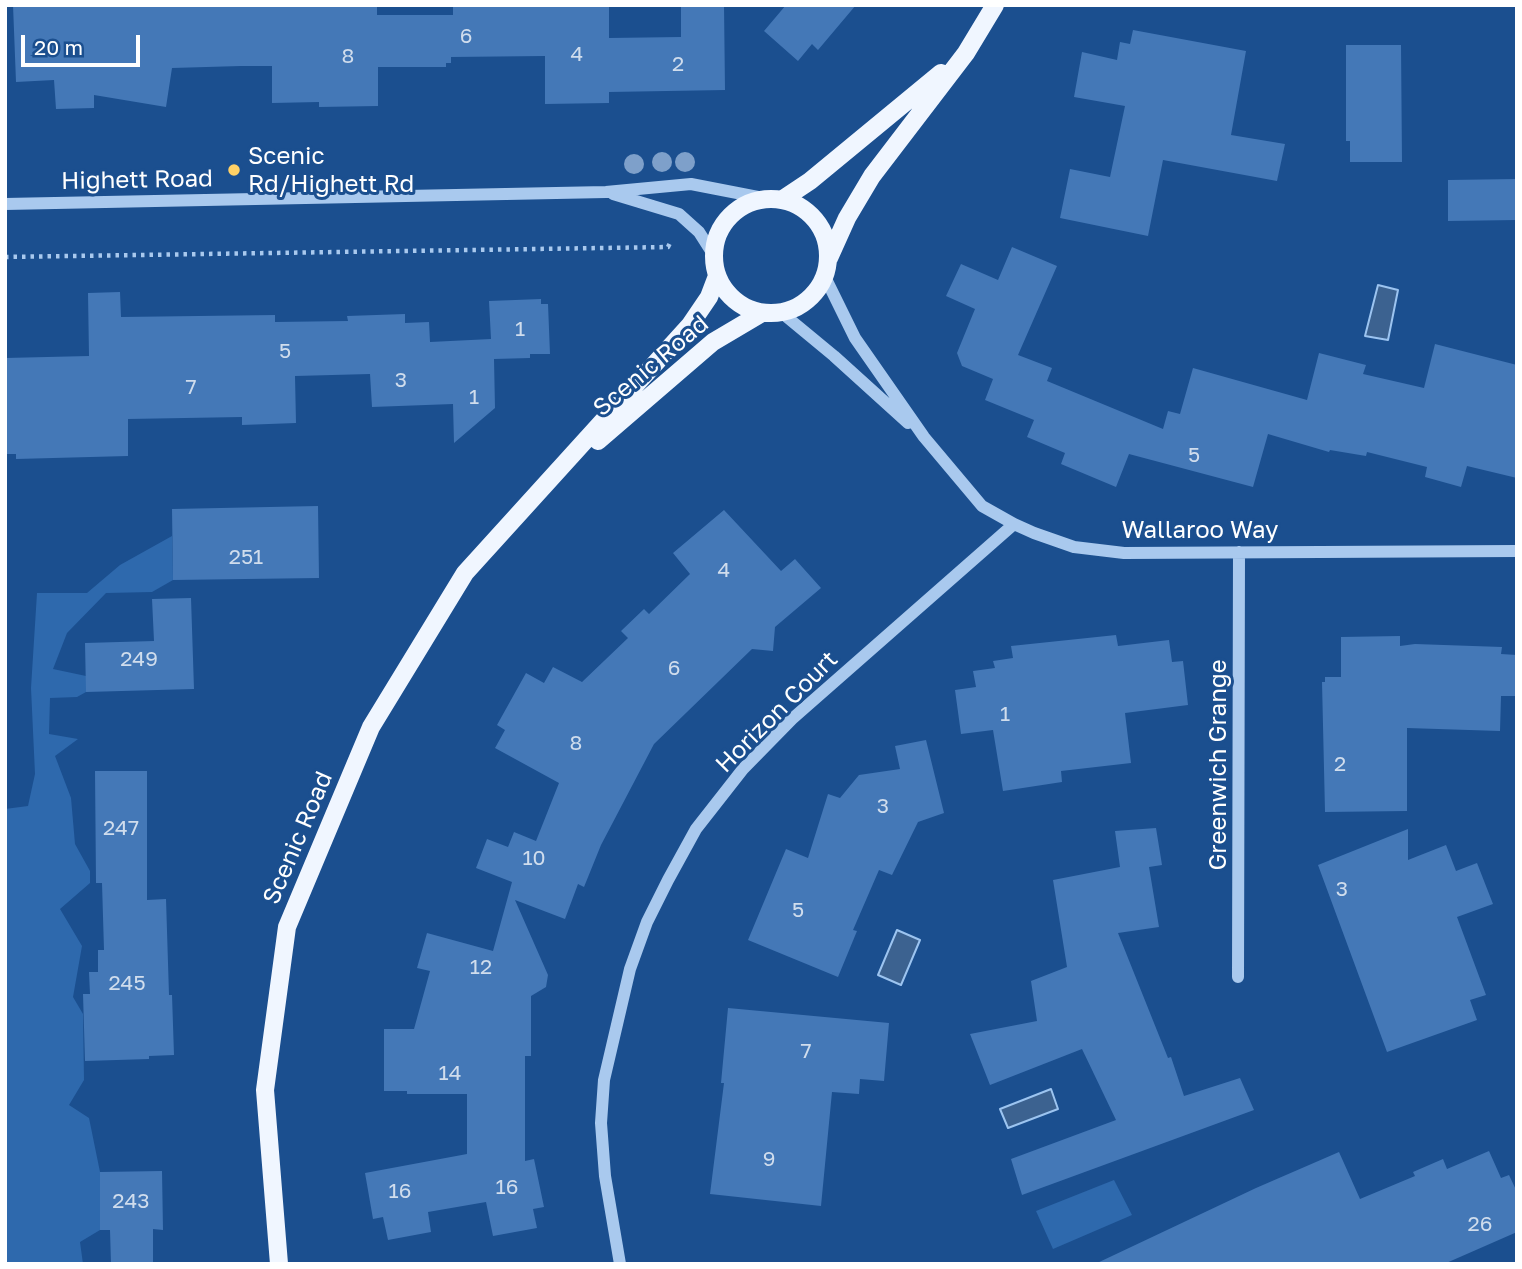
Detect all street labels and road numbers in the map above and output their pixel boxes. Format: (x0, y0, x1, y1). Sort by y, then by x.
street label: Highett Road (61, 164, 213, 196)
street label: Scenic Road (588, 310, 714, 422)
street label: Wallaroo Way (1121, 516, 1279, 544)
street label: Horizon Court (710, 645, 844, 779)
street label: Greenwich Grange (1204, 659, 1232, 871)
street label: Scenic Road (257, 767, 339, 909)

